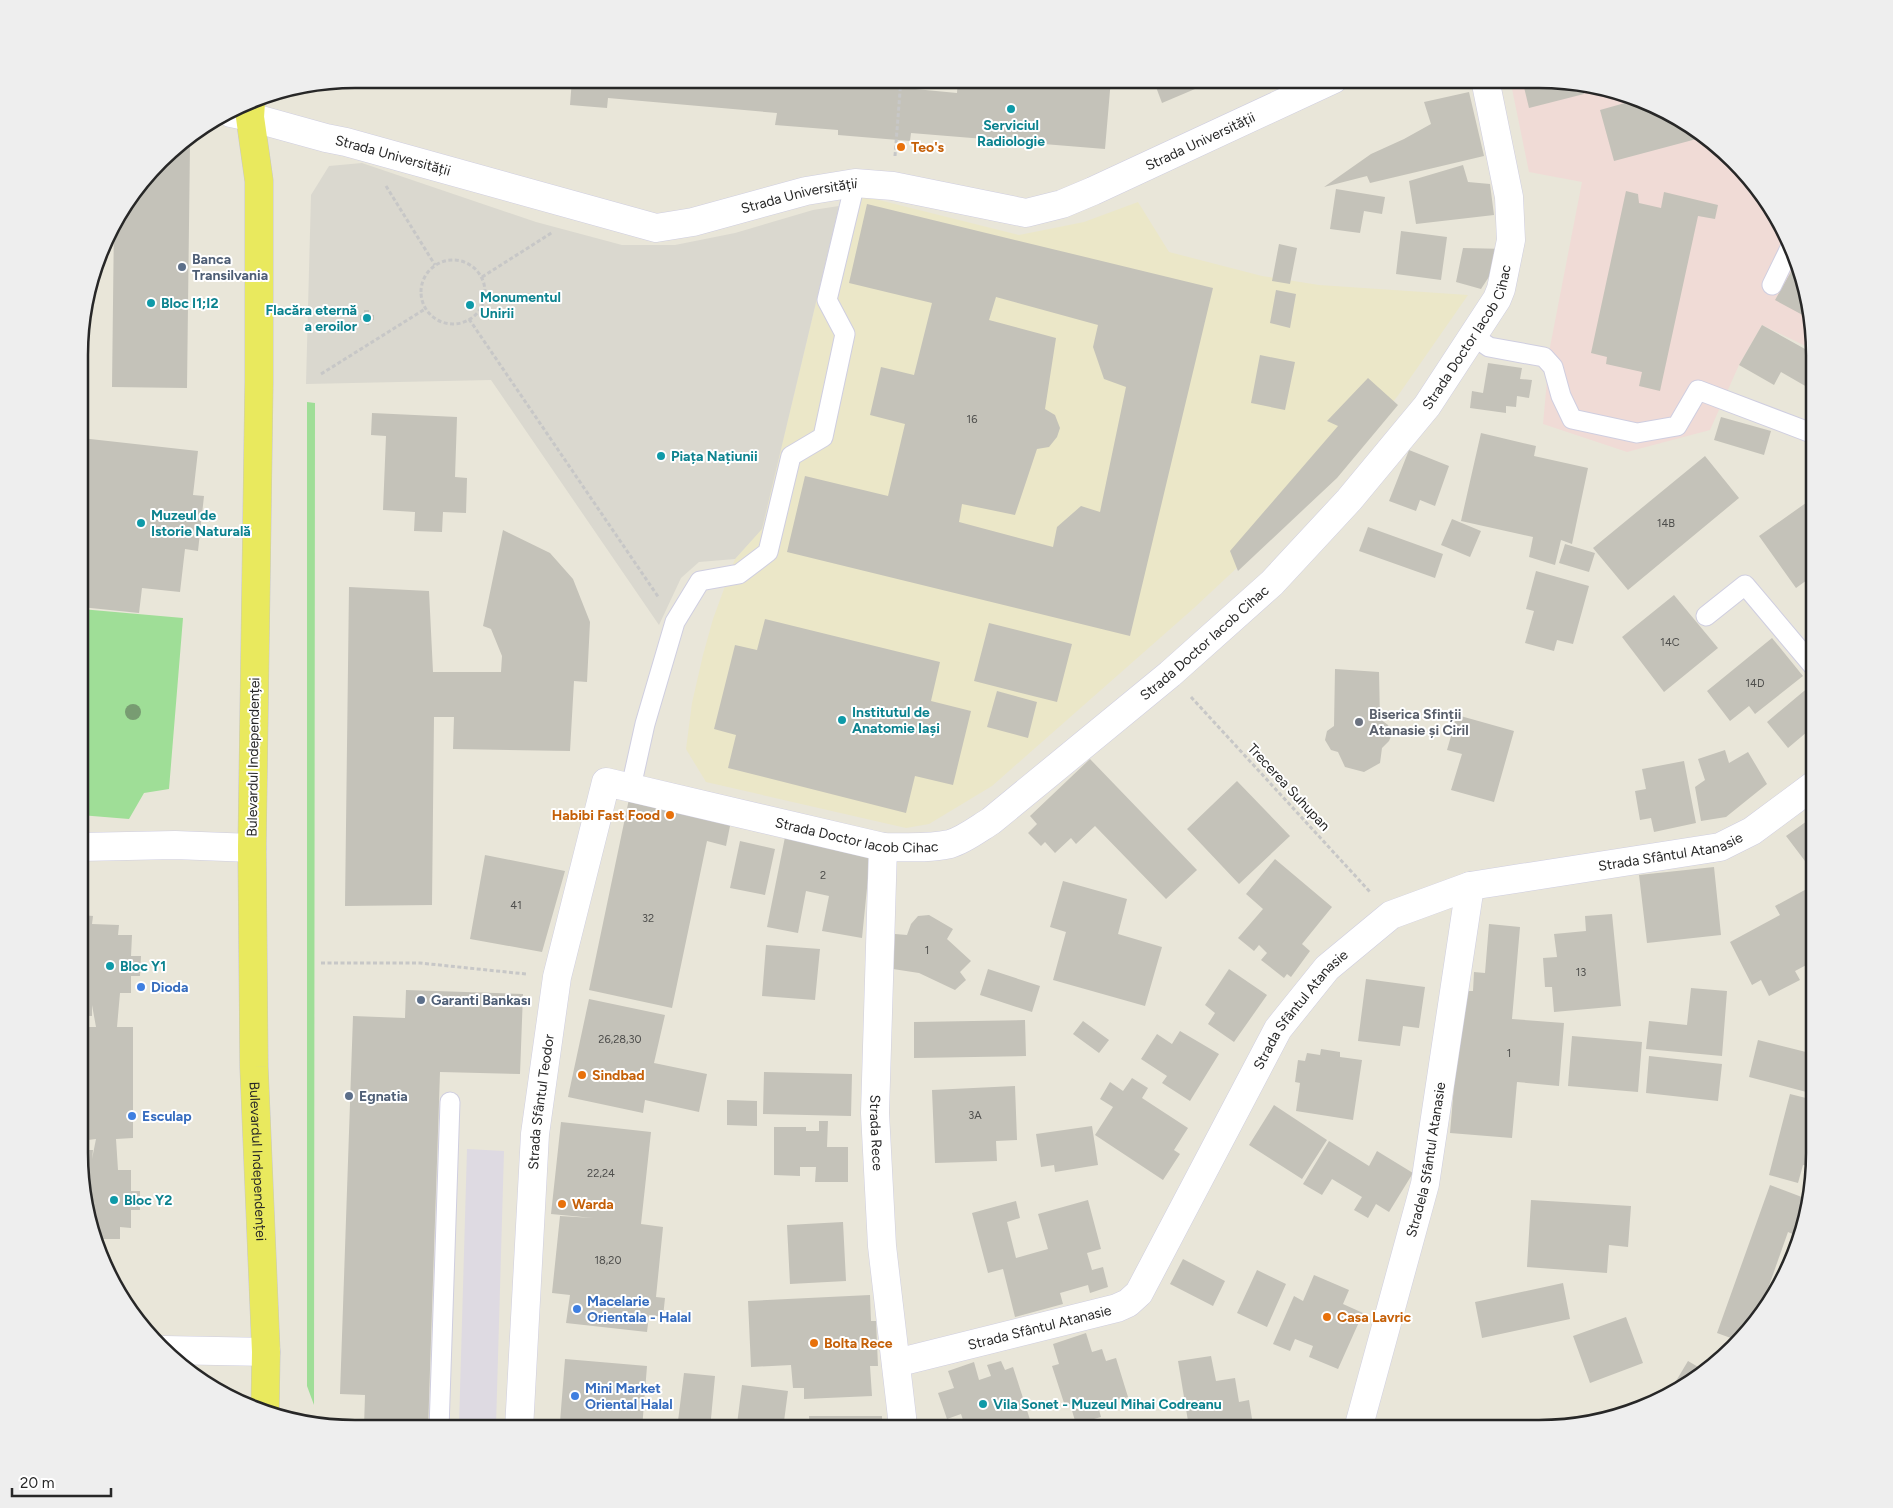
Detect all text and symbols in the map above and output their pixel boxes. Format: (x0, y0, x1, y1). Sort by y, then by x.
marker: Serviciul Radiologie (1005, 103, 1017, 115)
street label: Strada Universității (1143, 109, 1258, 174)
place label: Serviciul Radiologie (977, 117, 1045, 150)
street label: Strada Universității (334, 132, 452, 180)
place label: Teo's (911, 139, 945, 156)
marker: Teo's (895, 141, 907, 153)
street label: Strada Universității (739, 175, 858, 217)
place label: Banca Transilvania (192, 251, 268, 284)
marker: Banca Transilvania (176, 261, 188, 273)
street label: Strada Doctor Iacob Cihac (1419, 263, 1515, 413)
place label: Monumentul Unirii (480, 289, 561, 322)
place label: Bloc I1;I2 (161, 295, 219, 312)
marker: Bloc I1;I2 (145, 297, 157, 309)
marker: Monumentul Unirii (464, 299, 476, 311)
place label: Flacăra eternă a eroilor (266, 302, 358, 335)
marker: Flacăra eternă a eroilor (361, 312, 373, 324)
house number: 16 (967, 413, 977, 426)
place label: Piața Națiunii (671, 448, 758, 465)
marker: Piața Națiunii (655, 450, 667, 462)
place label: Muzeul de Istorie Naturală (151, 507, 251, 540)
marker: Muzeul de Istorie Naturală (135, 517, 147, 529)
house number: 14B (1657, 517, 1675, 530)
street label: Strada Doctor Iacob Cihac (1137, 582, 1273, 704)
house number: 14C (1660, 636, 1680, 649)
street label: Bulevardul Independenței (244, 677, 263, 837)
house number: 14D (1746, 677, 1765, 690)
place label: Institutul de Anatomie Iași (852, 704, 940, 737)
place label: Biserica Sfinții Atanasie și Ciril (1369, 706, 1469, 739)
marker: Institutul de Anatomie Iași (836, 714, 848, 726)
marker: Biserica Sfinții Atanasie și Ciril (1353, 716, 1365, 728)
street label: Trecerea Suhupan (1244, 740, 1333, 835)
place label: Habibi Fast Food (552, 807, 660, 824)
marker: Habibi Fast Food (664, 809, 676, 821)
street label: Strada Doctor Iacob Cihac (773, 814, 940, 856)
street label: Strada Sfântul Atanasie (1597, 829, 1746, 875)
house number: 2 (820, 869, 826, 882)
house number: 41 (510, 899, 522, 912)
house number: 32 (642, 912, 654, 925)
house number: 1 (925, 944, 929, 957)
street label: Strada Sfântul Atanasie (1250, 946, 1352, 1073)
place label: Bloc Y1 (120, 958, 166, 975)
marker: Bloc Y1 (104, 960, 116, 972)
house number: 13 (1576, 966, 1586, 979)
place label: Dioda (151, 979, 188, 996)
marker: Dioda (135, 981, 147, 993)
place label: Garanti Bankası (431, 992, 531, 1009)
marker: Garanti Bankası (415, 994, 427, 1006)
street label: Strada Sfântul Teodor (525, 1033, 558, 1170)
house number: 26,28,30 (598, 1033, 642, 1046)
house number: 1 (1507, 1047, 1511, 1060)
place label: Sindbad (592, 1067, 645, 1084)
marker: Sindbad (576, 1069, 588, 1081)
street label: Bulevardul Independenței (246, 1081, 269, 1241)
street label: Stradela Sfântul Atanasie (1403, 1081, 1449, 1239)
place label: Egnatia (359, 1088, 408, 1105)
marker: Egnatia (343, 1090, 355, 1102)
street label: Strada Rece (866, 1094, 886, 1172)
place label: Esculap (142, 1108, 192, 1125)
house number: 3A (968, 1109, 982, 1122)
marker: Esculap (126, 1110, 138, 1122)
house number: 22,24 (587, 1167, 615, 1180)
place label: Bloc Y2 (124, 1192, 172, 1209)
marker: Bloc Y2 (108, 1194, 120, 1206)
place label: Warda (572, 1196, 614, 1213)
marker: Warda (556, 1198, 568, 1210)
house number: 18,20 (595, 1254, 621, 1267)
place label: Macelarie Orientala - Halal (587, 1293, 691, 1326)
street label: Strada Sfântul Atanasie (966, 1302, 1114, 1354)
marker: Macelarie Orientala - Halal (571, 1303, 583, 1315)
place label: Casa Lavric (1337, 1309, 1411, 1326)
marker: Casa Lavric (1321, 1311, 1333, 1323)
place label: Bolta Rece (824, 1335, 893, 1352)
marker: Bolta Rece (808, 1337, 820, 1349)
place label: Mini Market Oriental Halal (585, 1380, 673, 1413)
marker: Mini Market Oriental Halal (569, 1390, 581, 1402)
place label: Vila Sonet - Muzeul Mihai Codreanu (993, 1396, 1222, 1413)
marker: Vila Sonet - Muzeul Mihai Codreanu (977, 1398, 989, 1410)
scale bar (12, 1466, 111, 1498)
text: 20 m (20, 1474, 54, 1492)

